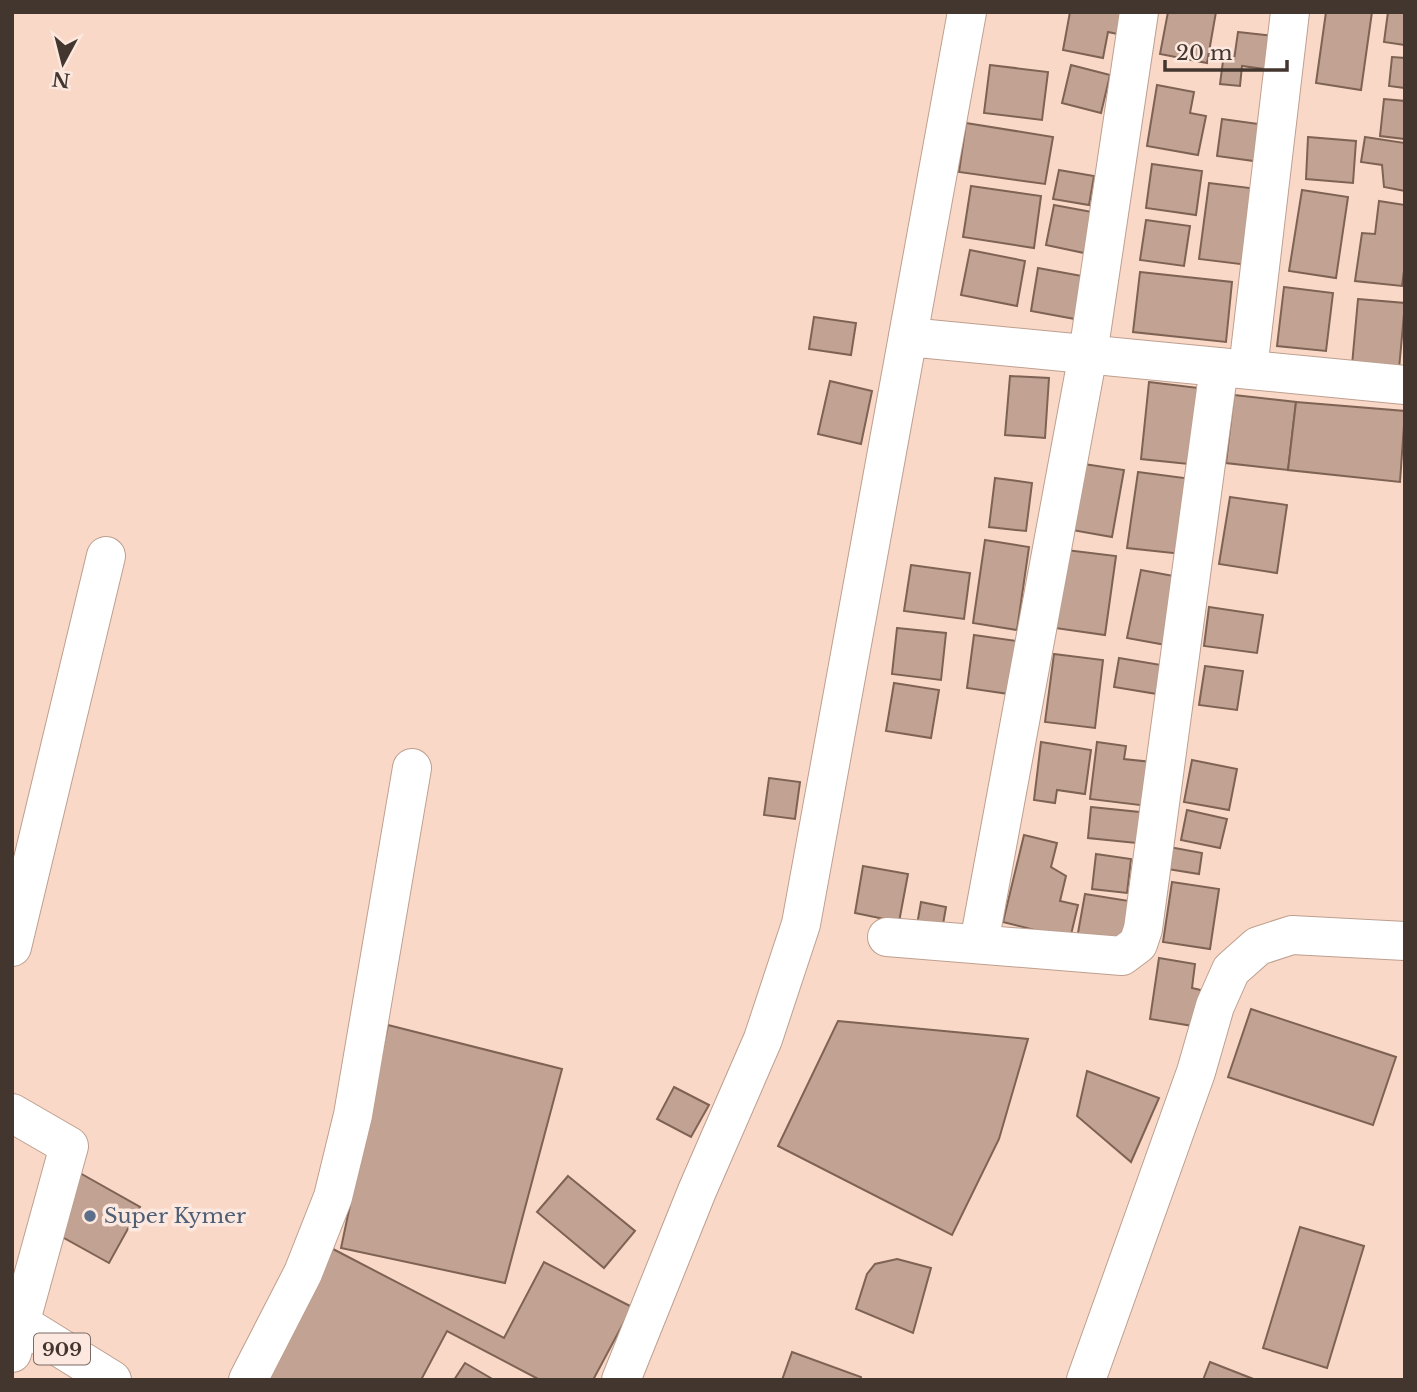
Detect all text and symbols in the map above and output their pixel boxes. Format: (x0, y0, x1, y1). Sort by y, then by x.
north arrow (28, 28, 98, 98)
scale bar (1165, 28, 1288, 72)
text: 20 m (1176, 40, 1233, 66)
text: N (51, 67, 71, 92)
place label: Super Kymer (104, 1203, 246, 1229)
marker: Super Kymer (82, 1208, 98, 1224)
road number: 909 (34, 1334, 90, 1364)

